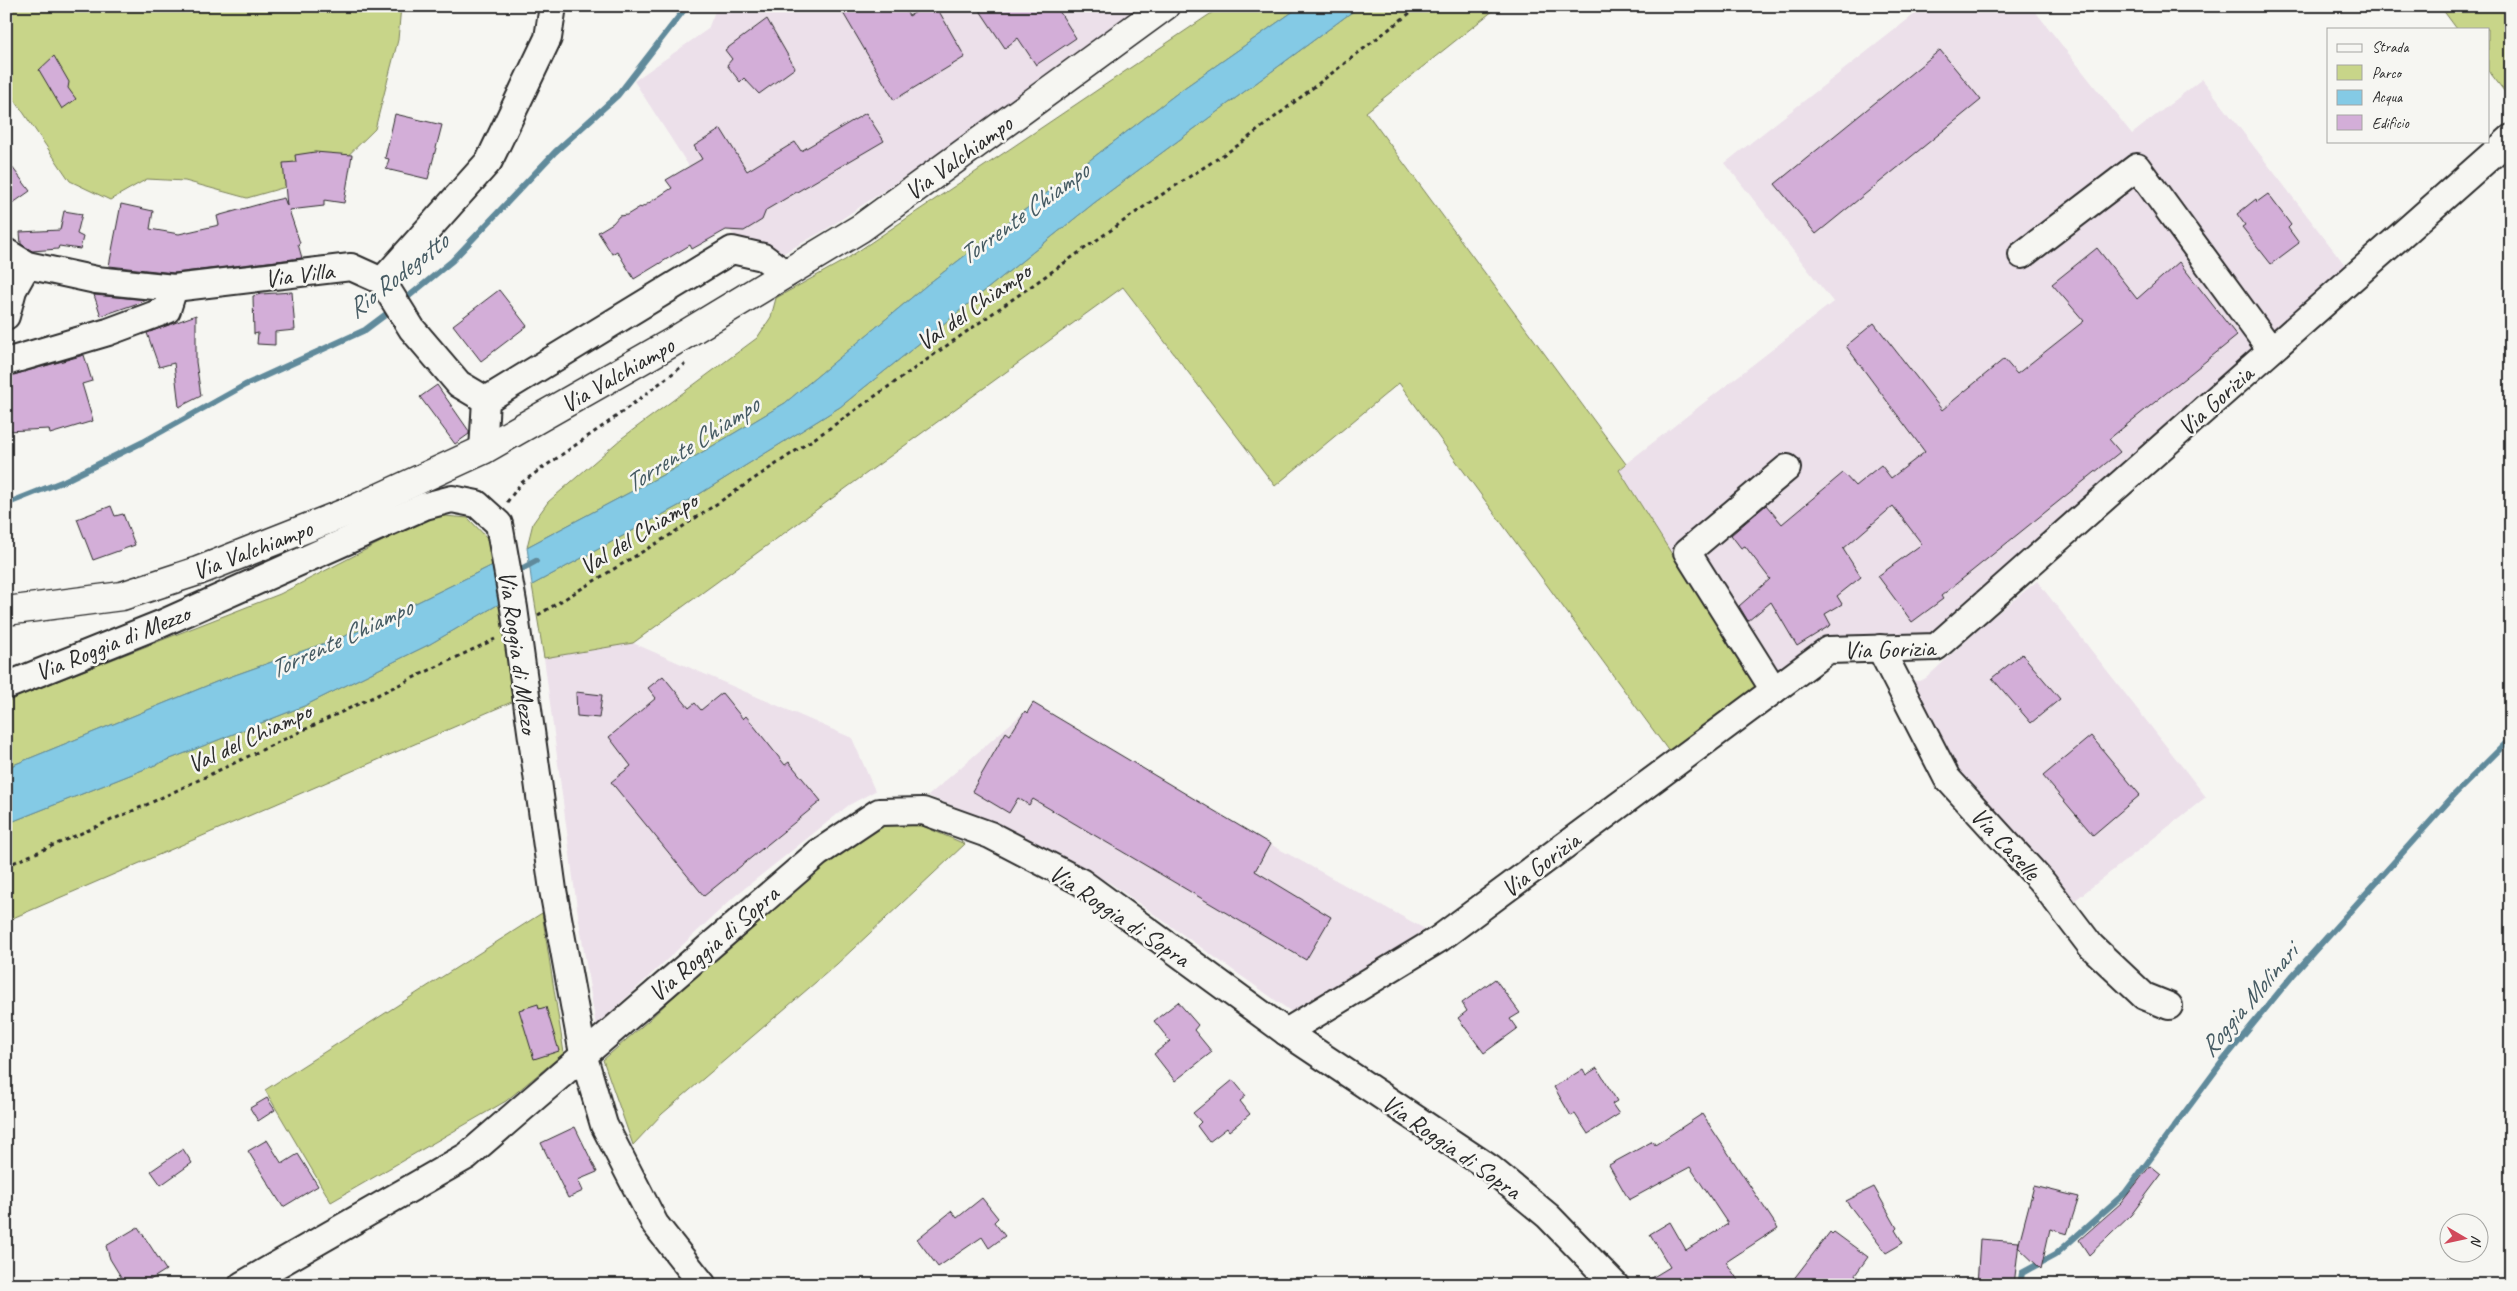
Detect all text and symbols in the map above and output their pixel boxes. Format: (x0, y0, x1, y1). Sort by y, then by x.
legend (2327, 28, 2490, 142)
text: Strada (2372, 38, 2409, 57)
text: Parco (2372, 64, 2403, 83)
text: Acqua (2372, 88, 2403, 107)
street label: Via Valchiampo (898, 107, 1020, 208)
text: Edificio (2372, 114, 2410, 133)
water label: Torrente Chiampo (951, 153, 1098, 272)
water label: Rio Rodegotto (340, 223, 458, 325)
street label: Val del Chiampo (910, 254, 1040, 358)
street label: Via Villa (263, 255, 338, 295)
street label: Via Valchiampo (555, 329, 681, 420)
street label: Via Gorizia (2171, 357, 2262, 443)
water label: Torrente Chiampo (618, 387, 768, 500)
street label: Val del Chiampo (574, 483, 706, 583)
street label: Via Valchiampo (188, 512, 318, 587)
street label: Via Roggia di Mezzo (491, 569, 546, 739)
water label: Torrente Chiampo (263, 589, 420, 686)
street label: Via Roggia di Mezzo (30, 596, 197, 688)
street label: Via Gorizia (1843, 632, 1938, 667)
street label: Val del Chiampo (182, 694, 319, 781)
street label: Via Caselle (1963, 800, 2048, 888)
street label: Via Gorizia (1495, 823, 1589, 905)
street label: Via Roggia di Sopra (1043, 857, 1197, 976)
street label: Via Roggia di Sopra (642, 877, 787, 1009)
water label: Roggia Molinari (2192, 933, 2309, 1063)
street label: Via Roggia di Sopra (1376, 1087, 1529, 1208)
north arrow (2440, 1214, 2490, 1264)
text: N (2467, 1234, 2485, 1248)

